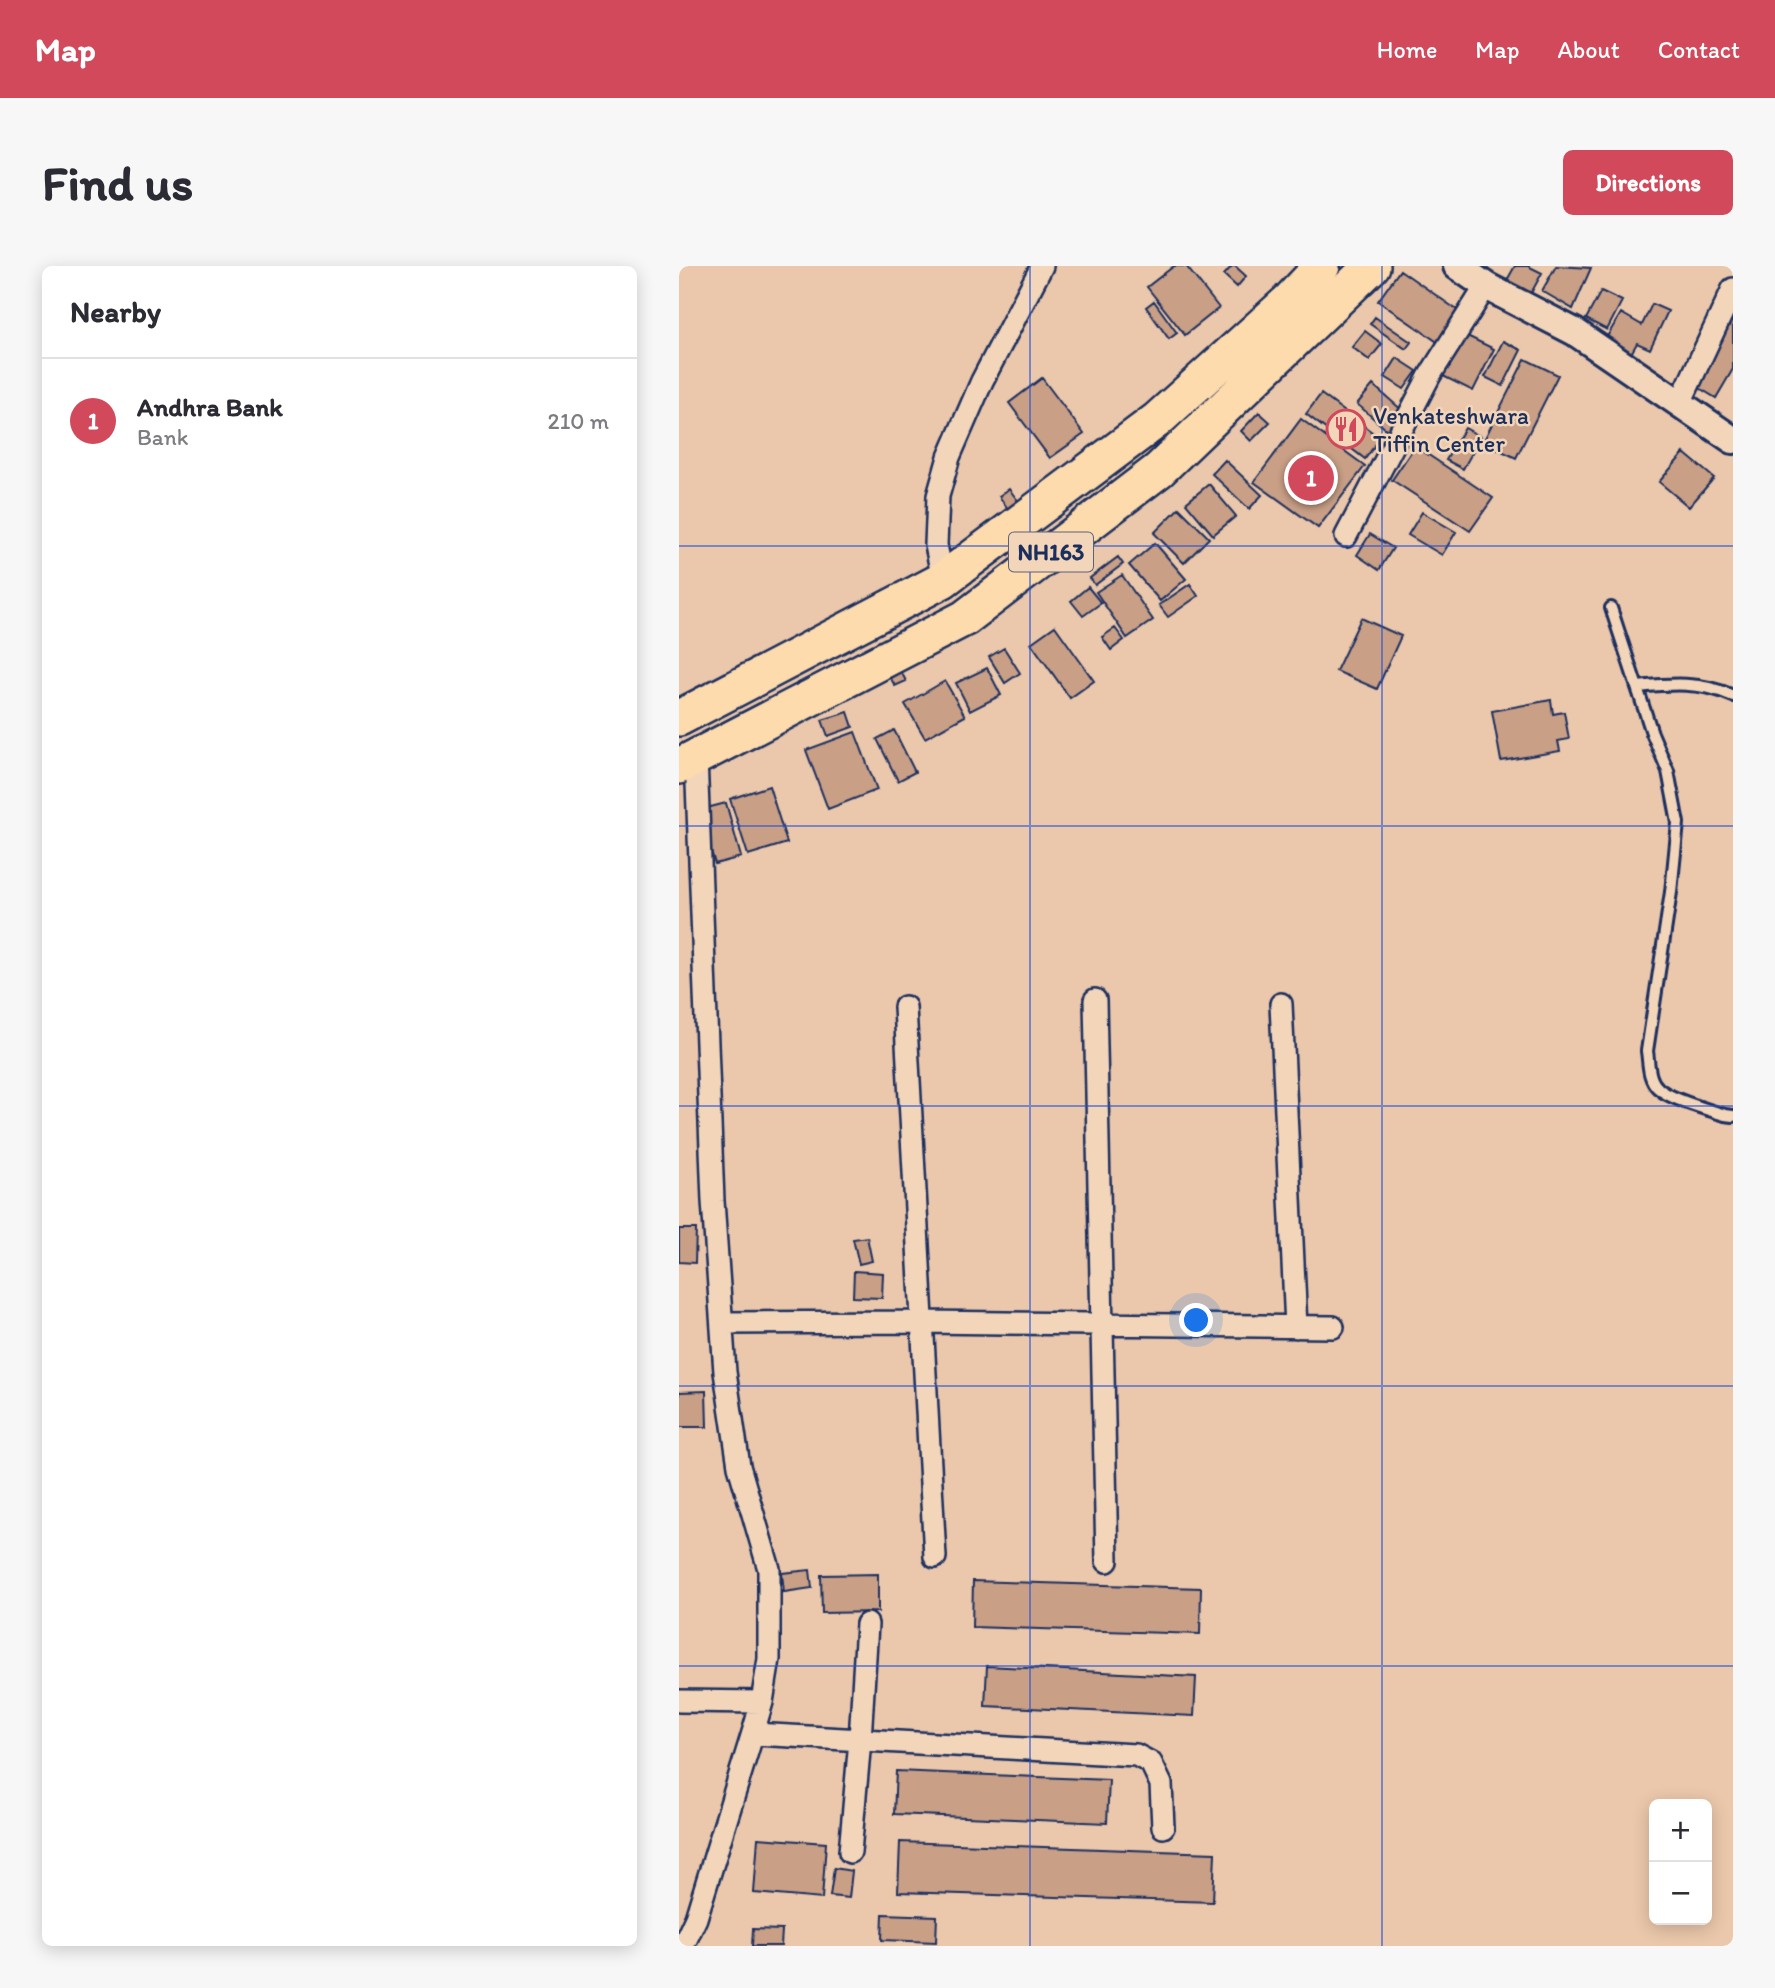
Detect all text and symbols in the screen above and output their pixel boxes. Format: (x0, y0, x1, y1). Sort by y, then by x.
text: Map (35, 30, 96, 69)
text: Home (1377, 35, 1437, 64)
text: Map (1475, 35, 1519, 64)
text: About (1557, 35, 1620, 64)
text: Contact (1658, 35, 1740, 64)
button: Directions (1563, 150, 1733, 215)
text: Find us (42, 153, 193, 212)
text: Nearby (70, 293, 161, 330)
text: Andhra Bank (137, 391, 283, 423)
place label: Venkateshwara Tiffin Center (1373, 401, 1529, 458)
text: 1 (88, 407, 98, 435)
text: 210 m (548, 407, 609, 435)
restaurant icon: Venkateshwara Tiffin Center (1325, 408, 1367, 450)
text: Bank (137, 423, 189, 451)
pin: 1 (1288, 452, 1334, 504)
road number: NH163 (1009, 532, 1093, 572)
your location (1179, 1303, 1213, 1337)
map controls (1649, 1799, 1712, 1925)
button: + (1649, 1799, 1712, 1862)
button: − (1649, 1862, 1712, 1925)

